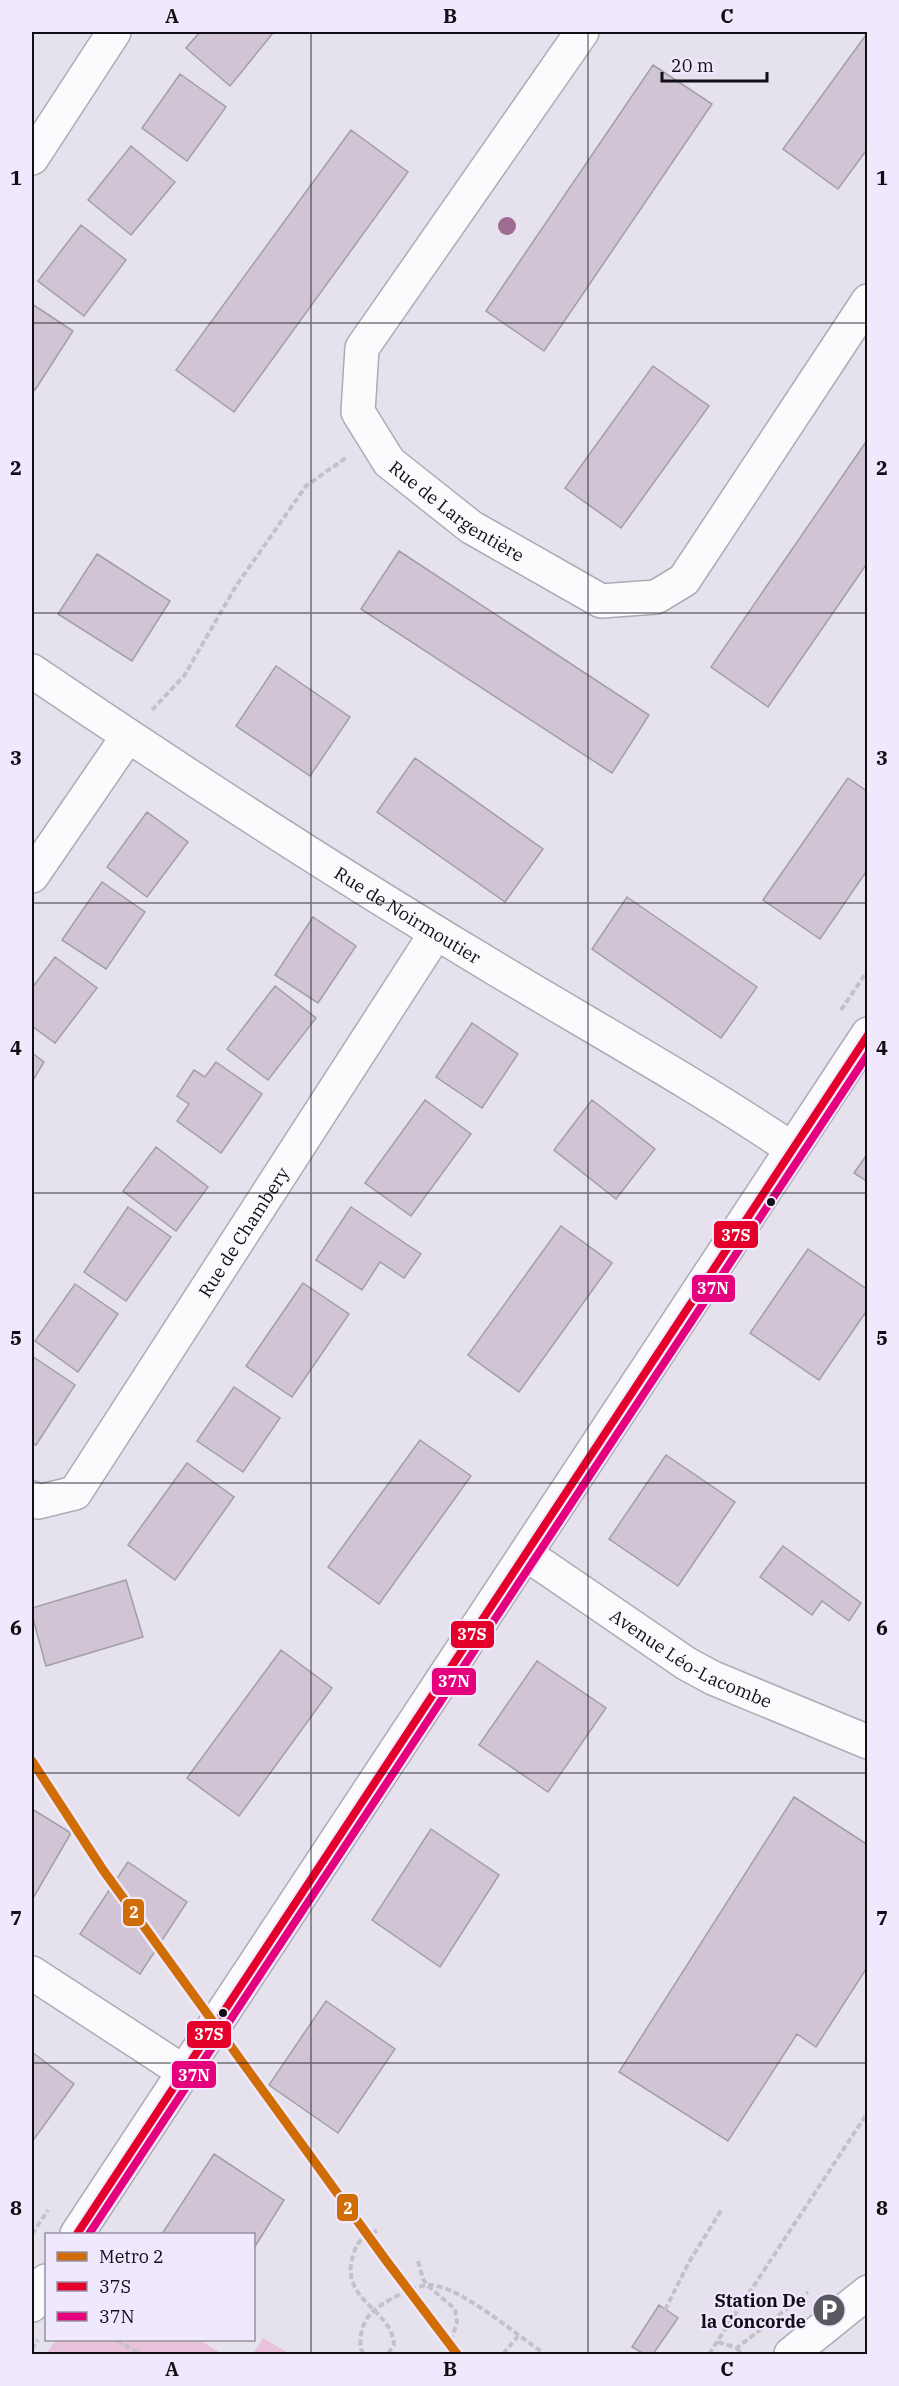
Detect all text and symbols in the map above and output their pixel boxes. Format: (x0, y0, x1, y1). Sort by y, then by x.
text: A (165, 2, 179, 29)
text: B (443, 2, 457, 29)
text: C (720, 2, 734, 29)
scale bar (662, 45, 767, 83)
text: 20 m (671, 54, 714, 77)
text: 1 (10, 164, 22, 191)
text: 1 (876, 164, 888, 191)
text: 2 (10, 454, 22, 481)
text: 2 (876, 454, 888, 481)
street label: Rue de Largentière (385, 455, 529, 566)
text: 3 (10, 744, 22, 771)
text: 3 (876, 744, 888, 771)
street label: Rue de Noirmoutier (330, 861, 485, 969)
text: 4 (10, 1034, 22, 1061)
text: 4 (876, 1034, 888, 1061)
street label: Rue de Chambery (193, 1162, 294, 1301)
unlabelled marker (765, 1196, 777, 1208)
line badge: 37S (713, 1220, 759, 1249)
text: 37S (721, 1225, 751, 1245)
line badge: 37N (691, 1274, 736, 1303)
text: 37N (697, 1278, 729, 1298)
text: 5 (10, 1324, 22, 1351)
text: 5 (876, 1324, 888, 1351)
street label: Avenue Léo-Lacombe (606, 1603, 776, 1713)
text: 6 (10, 1614, 22, 1641)
text: 6 (876, 1614, 888, 1641)
line badge: 37S (450, 1620, 495, 1649)
text: 37S (457, 1624, 487, 1644)
line badge: 37N (431, 1667, 477, 1696)
text: 37N (438, 1671, 470, 1691)
line badge: 2 (122, 1898, 145, 1927)
text: 2 (129, 1902, 139, 1922)
text: 7 (10, 1904, 22, 1931)
text: 7 (876, 1904, 888, 1931)
unlabelled marker (217, 2007, 229, 2019)
line badge: 37S (186, 2020, 232, 2049)
text: 37S (194, 2024, 224, 2044)
line badge: 37N (171, 2060, 217, 2089)
text: 37N (178, 2065, 210, 2085)
line badge: 2 (336, 2193, 359, 2222)
text: 8 (10, 2194, 22, 2221)
text: 8 (876, 2194, 888, 2221)
text: 2 (343, 2198, 353, 2218)
legend (45, 2233, 255, 2341)
text: Metro 2 (99, 2245, 164, 2268)
text: 37S (99, 2275, 131, 2298)
place label: Station De la Concorde (701, 2289, 806, 2333)
parking icon: Station De la Concorde (811, 2292, 847, 2328)
text: 37N (99, 2305, 135, 2328)
text: A (165, 2355, 179, 2382)
text: B (443, 2355, 457, 2382)
text: C (720, 2355, 734, 2382)

